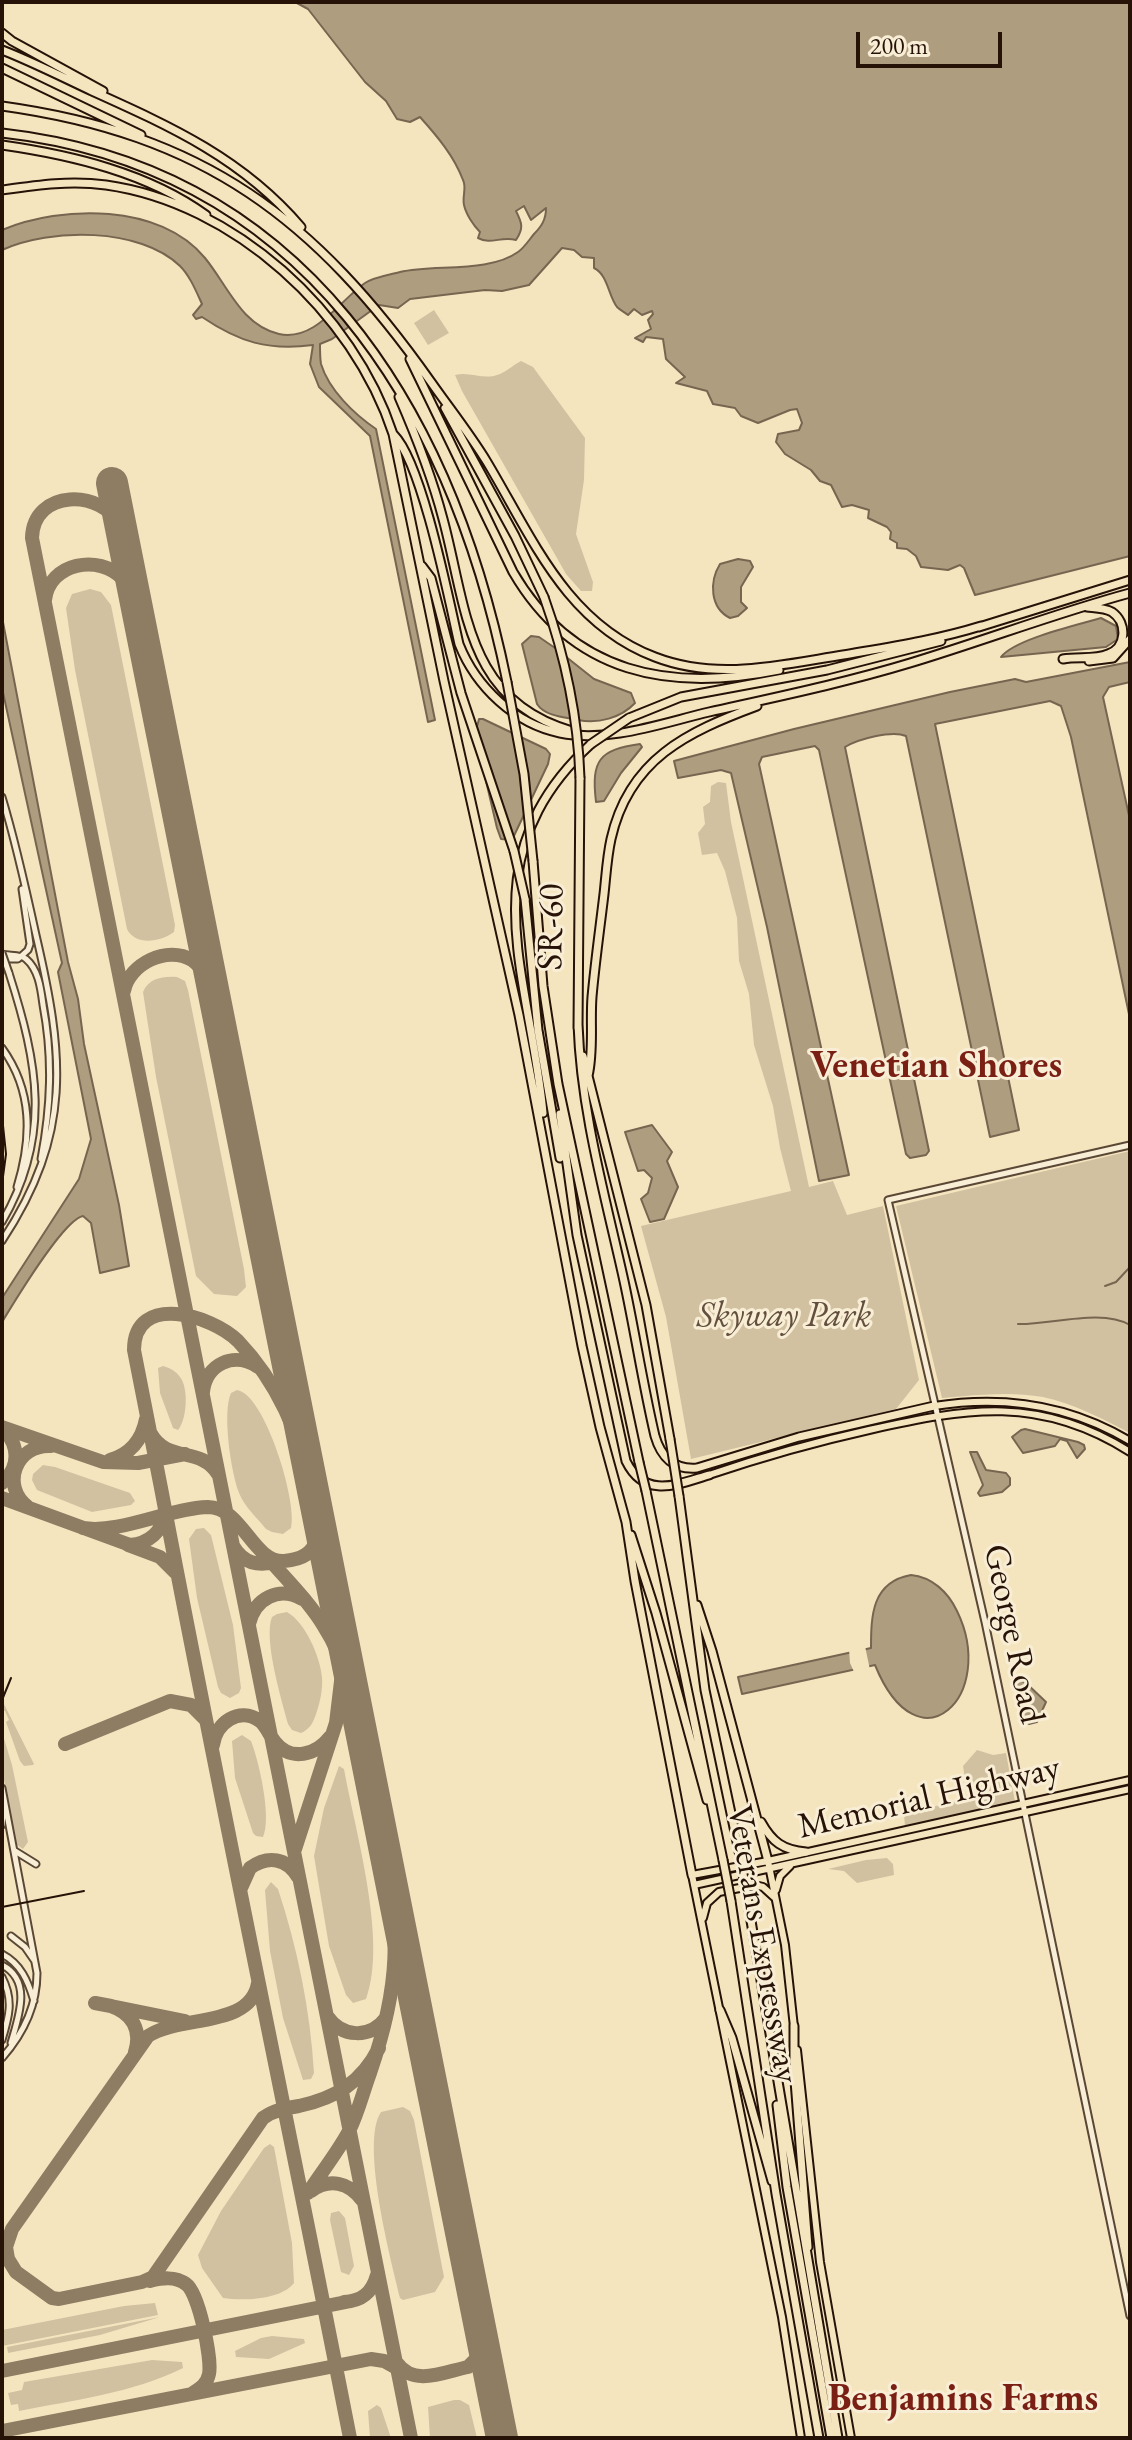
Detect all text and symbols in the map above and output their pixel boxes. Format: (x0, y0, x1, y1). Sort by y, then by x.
scale bar (860, 16, 1006, 66)
text: 200 m (870, 30, 928, 61)
street label: SR-60 (530, 883, 574, 971)
district label: Venetian Shores (810, 1044, 1062, 1090)
park label: Skyway Park (697, 1294, 871, 1338)
street label: George Road (973, 1540, 1053, 1728)
street label: Memorial Highway (794, 1747, 1064, 1849)
street label: Veterans Expressway (716, 1801, 808, 2087)
district label: Benjamins Farms (828, 2377, 1098, 2423)

